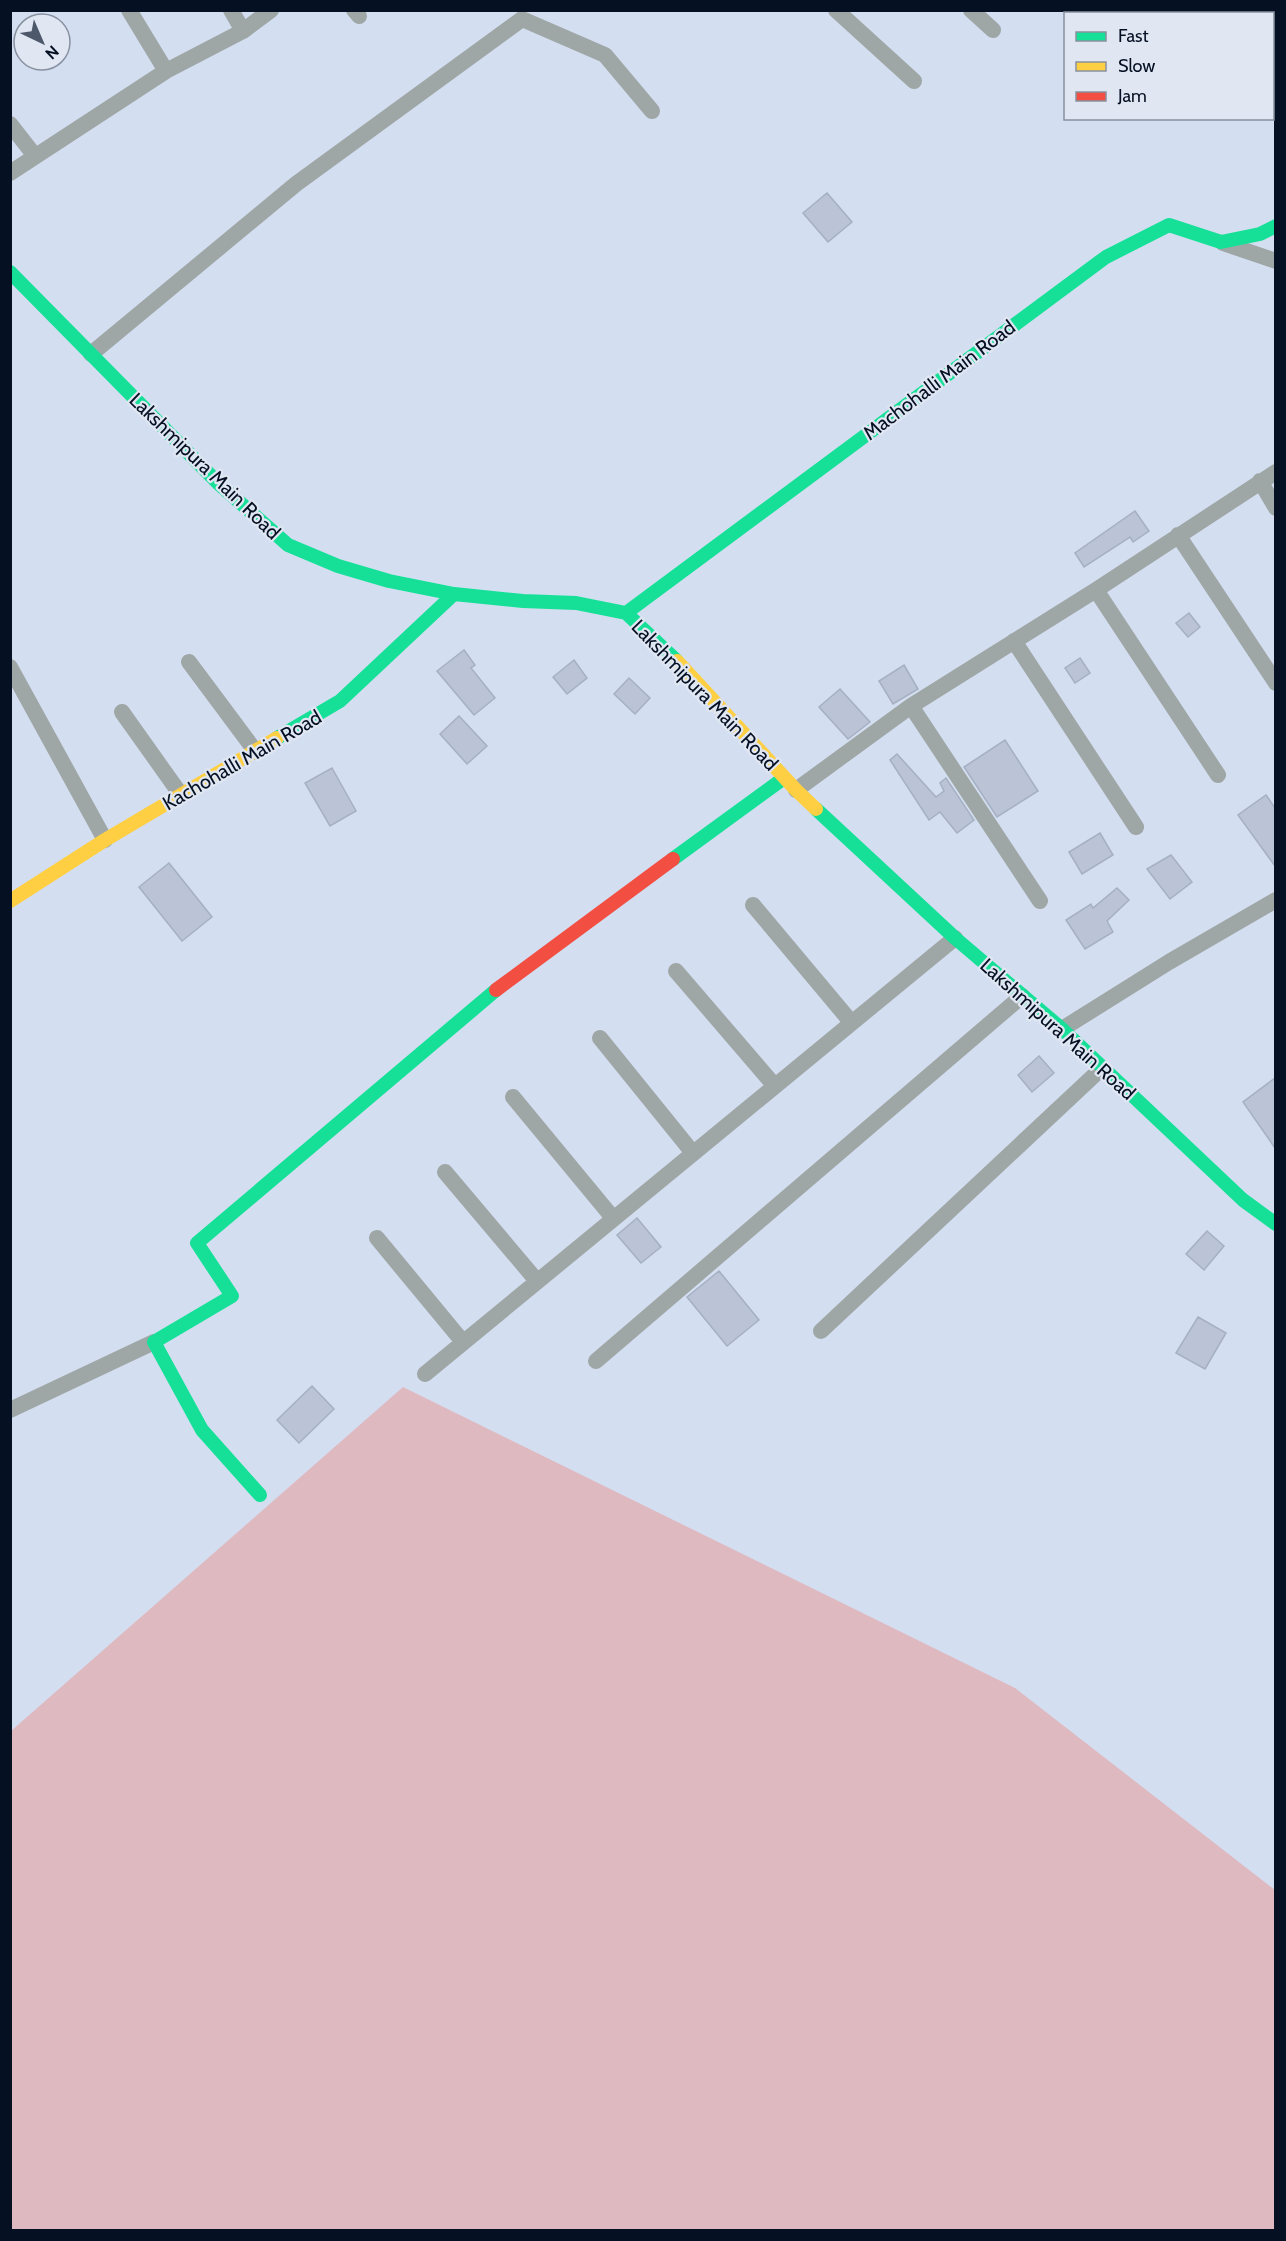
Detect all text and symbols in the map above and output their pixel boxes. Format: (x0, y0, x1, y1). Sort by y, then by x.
north arrow (12, 12, 72, 72)
legend (1064, 12, 1274, 120)
text: Fast (1118, 25, 1149, 47)
text: N (41, 42, 63, 63)
text: Slow (1118, 55, 1155, 77)
text: Jam (1117, 85, 1147, 107)
street label: Machohalli Main Road (858, 315, 1020, 445)
street label: Lakshmipura Main Road (125, 388, 285, 544)
street label: Lakshmipura Main Road (627, 615, 783, 775)
street label: Kachohalli Main Road (158, 705, 326, 815)
street label: Lakshmipura Main Road (976, 953, 1140, 1105)

